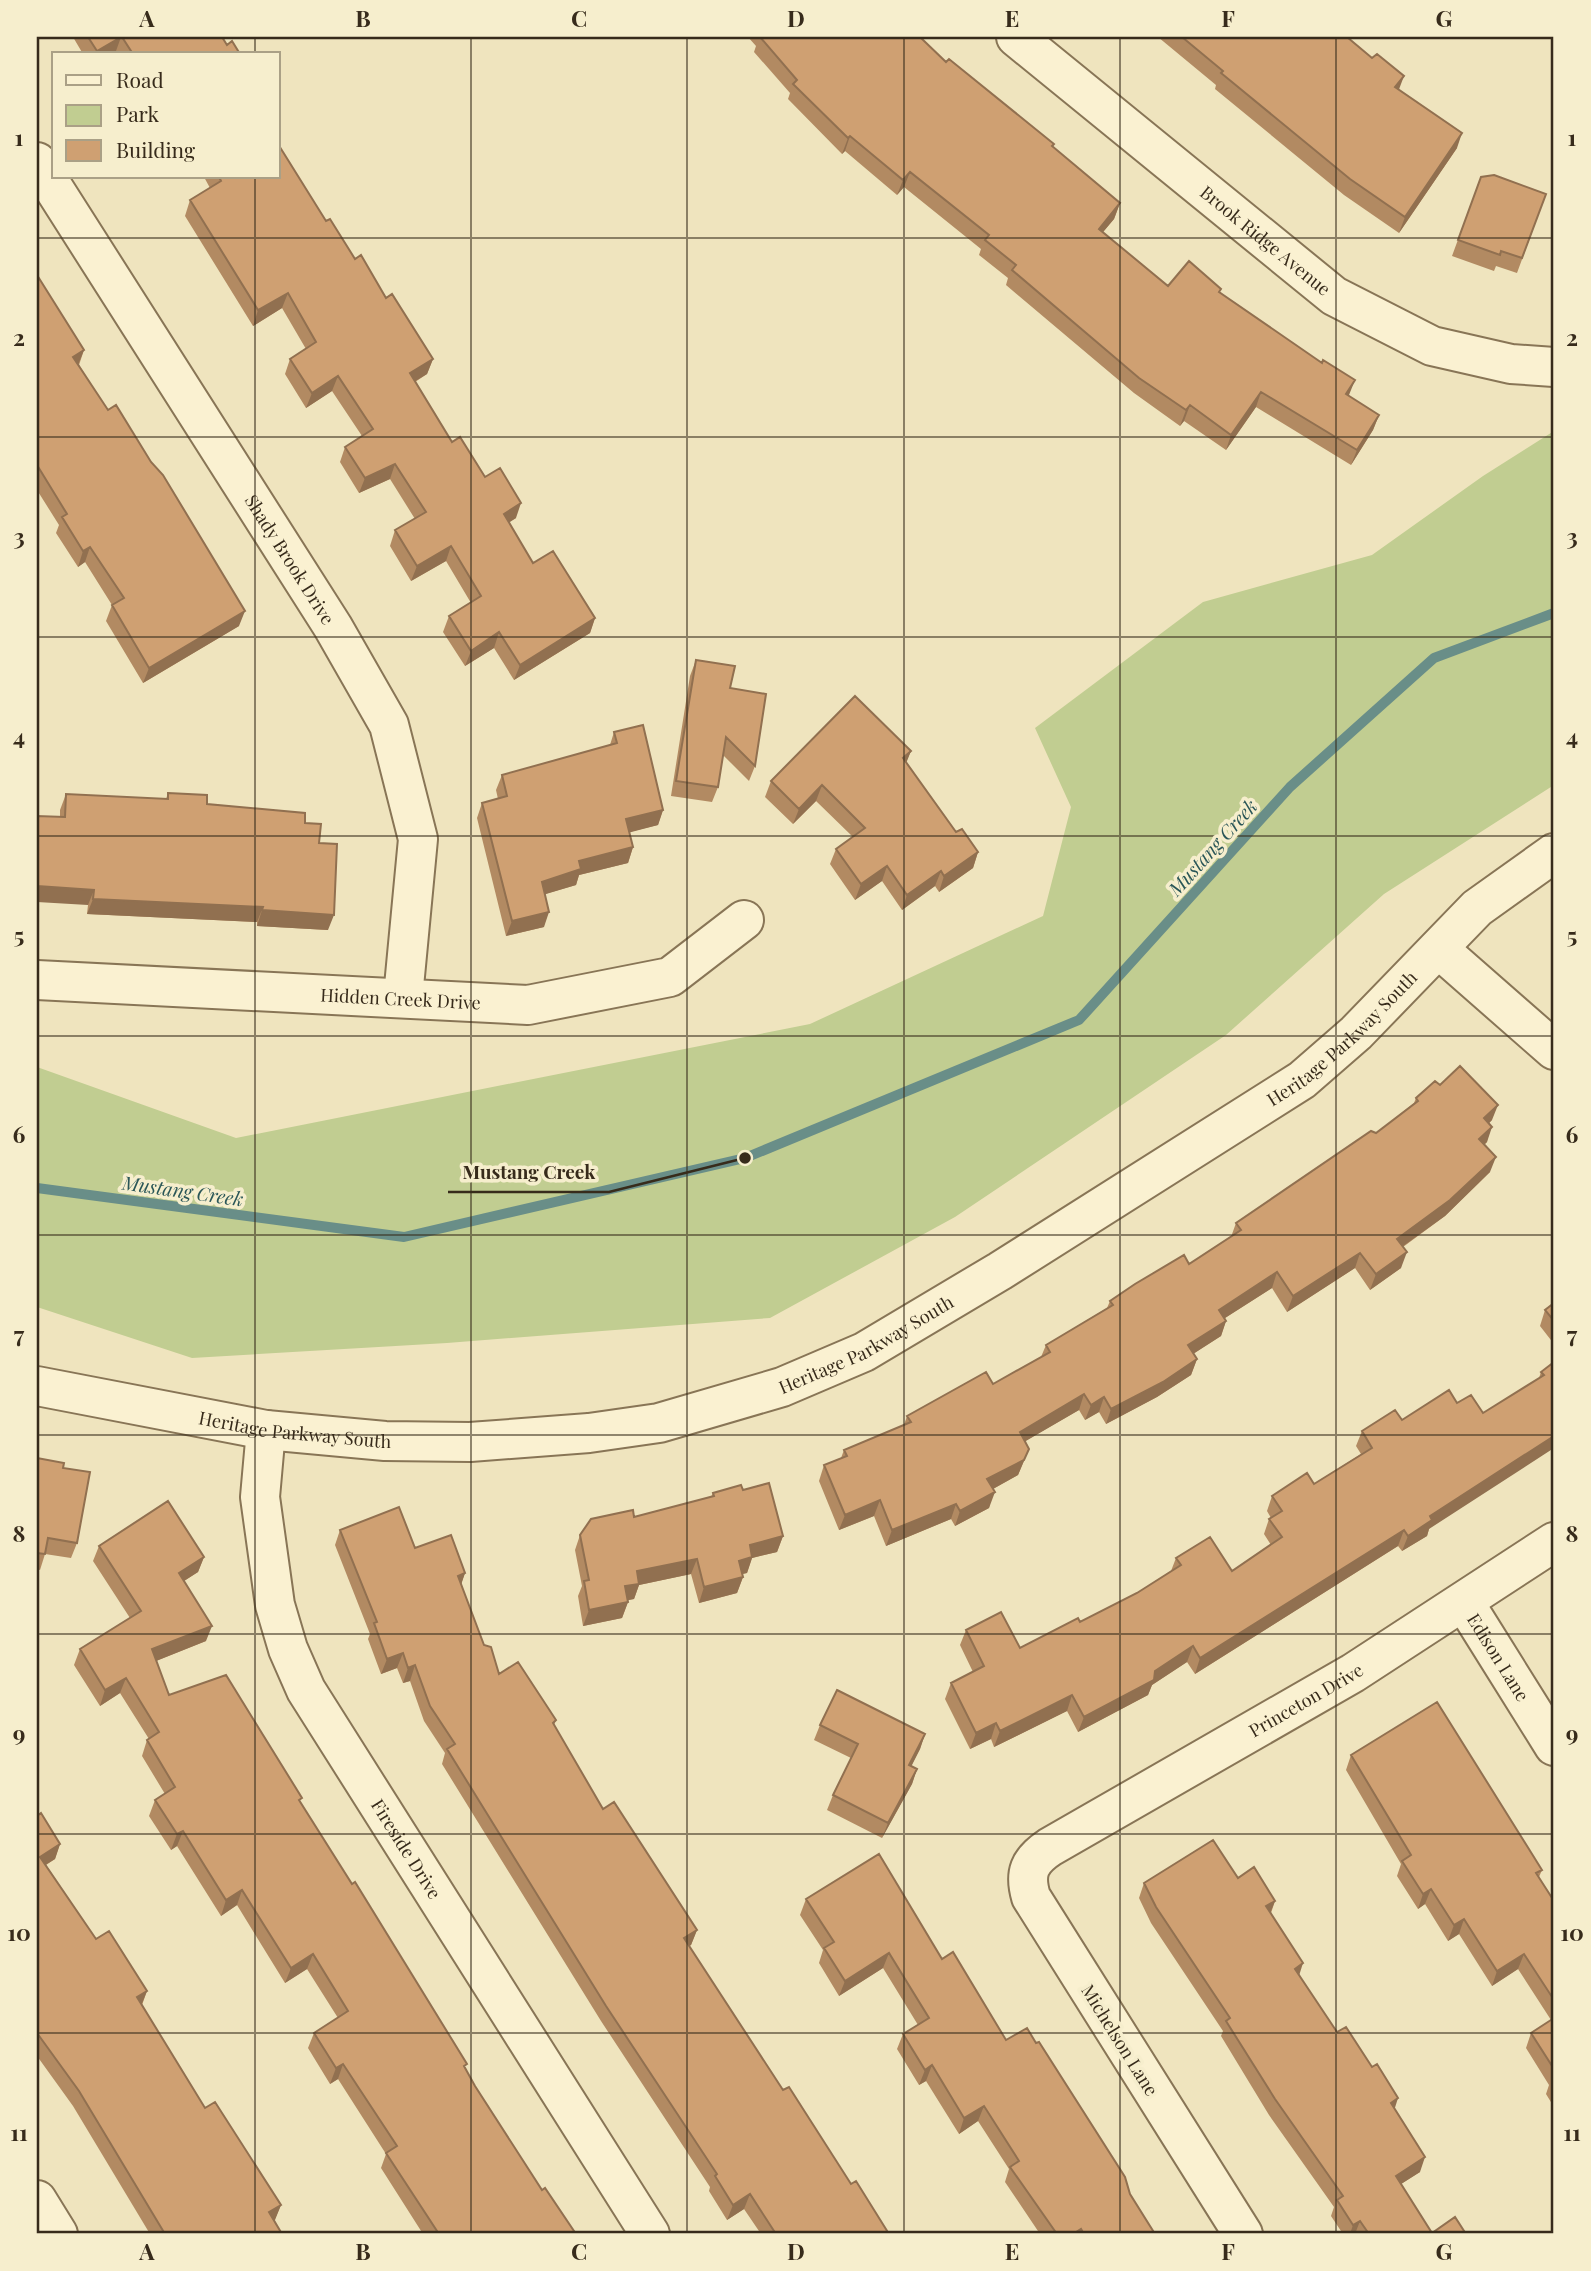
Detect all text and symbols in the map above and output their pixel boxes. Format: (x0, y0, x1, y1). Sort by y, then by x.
text: A (138, 2, 155, 33)
text: B (355, 2, 371, 33)
text: C (571, 2, 587, 33)
text: D (787, 2, 805, 33)
text: E (1005, 2, 1019, 33)
text: F (1221, 2, 1235, 33)
text: G (1436, 2, 1453, 33)
legend (52, 52, 280, 178)
text: Road (116, 65, 164, 93)
text: Park (116, 99, 160, 127)
text: 1 (15, 121, 24, 152)
text: 1 (1568, 121, 1577, 152)
text: Building (116, 135, 195, 163)
street label: Brook Ridge Avenue (1195, 180, 1336, 301)
text: 2 (13, 321, 25, 352)
text: 2 (1566, 321, 1578, 352)
street label: Shady Brook Drive (240, 490, 340, 629)
text: 3 (13, 520, 25, 551)
text: 3 (1566, 520, 1578, 551)
text: 4 (13, 720, 25, 751)
text: 4 (1566, 720, 1578, 751)
water label: Mustang Creek (1161, 793, 1262, 902)
text: 5 (14, 919, 24, 950)
text: 5 (1567, 919, 1577, 950)
street label: Heritage Parkway South (1262, 965, 1422, 1111)
street label: Hidden Creek Drive (320, 982, 481, 1015)
text: 6 (13, 1118, 26, 1149)
text: 6 (1566, 1118, 1579, 1149)
callout: Mustang Creek (448, 1152, 609, 1192)
text: Mustang Creek (463, 1158, 596, 1184)
water label: Mustang Creek (120, 1169, 245, 1211)
street label: Heritage Parkway South (775, 1289, 958, 1399)
text: 7 (14, 1318, 25, 1349)
text: 7 (1567, 1318, 1578, 1349)
street label: Heritage Parkway South (197, 1405, 392, 1453)
text: 8 (13, 1517, 25, 1548)
text: 8 (1566, 1517, 1578, 1548)
street label: Edison Lane (1462, 1609, 1535, 1706)
street label: Princeton Drive (1244, 1658, 1368, 1742)
text: 9 (13, 1717, 25, 1748)
text: 9 (1566, 1717, 1578, 1748)
street label: Fireside Drive (366, 1794, 447, 1903)
text: 10 (7, 1916, 31, 1947)
text: 10 (1560, 1916, 1584, 1947)
street label: Michelson Lane (1076, 1980, 1164, 2100)
text: 11 (10, 2116, 28, 2147)
text: 11 (1563, 2116, 1581, 2147)
text: A (138, 2235, 155, 2266)
text: B (355, 2235, 371, 2266)
text: C (571, 2235, 587, 2266)
text: D (787, 2235, 805, 2266)
text: E (1005, 2235, 1019, 2266)
text: F (1221, 2235, 1235, 2266)
text: G (1436, 2235, 1453, 2266)

